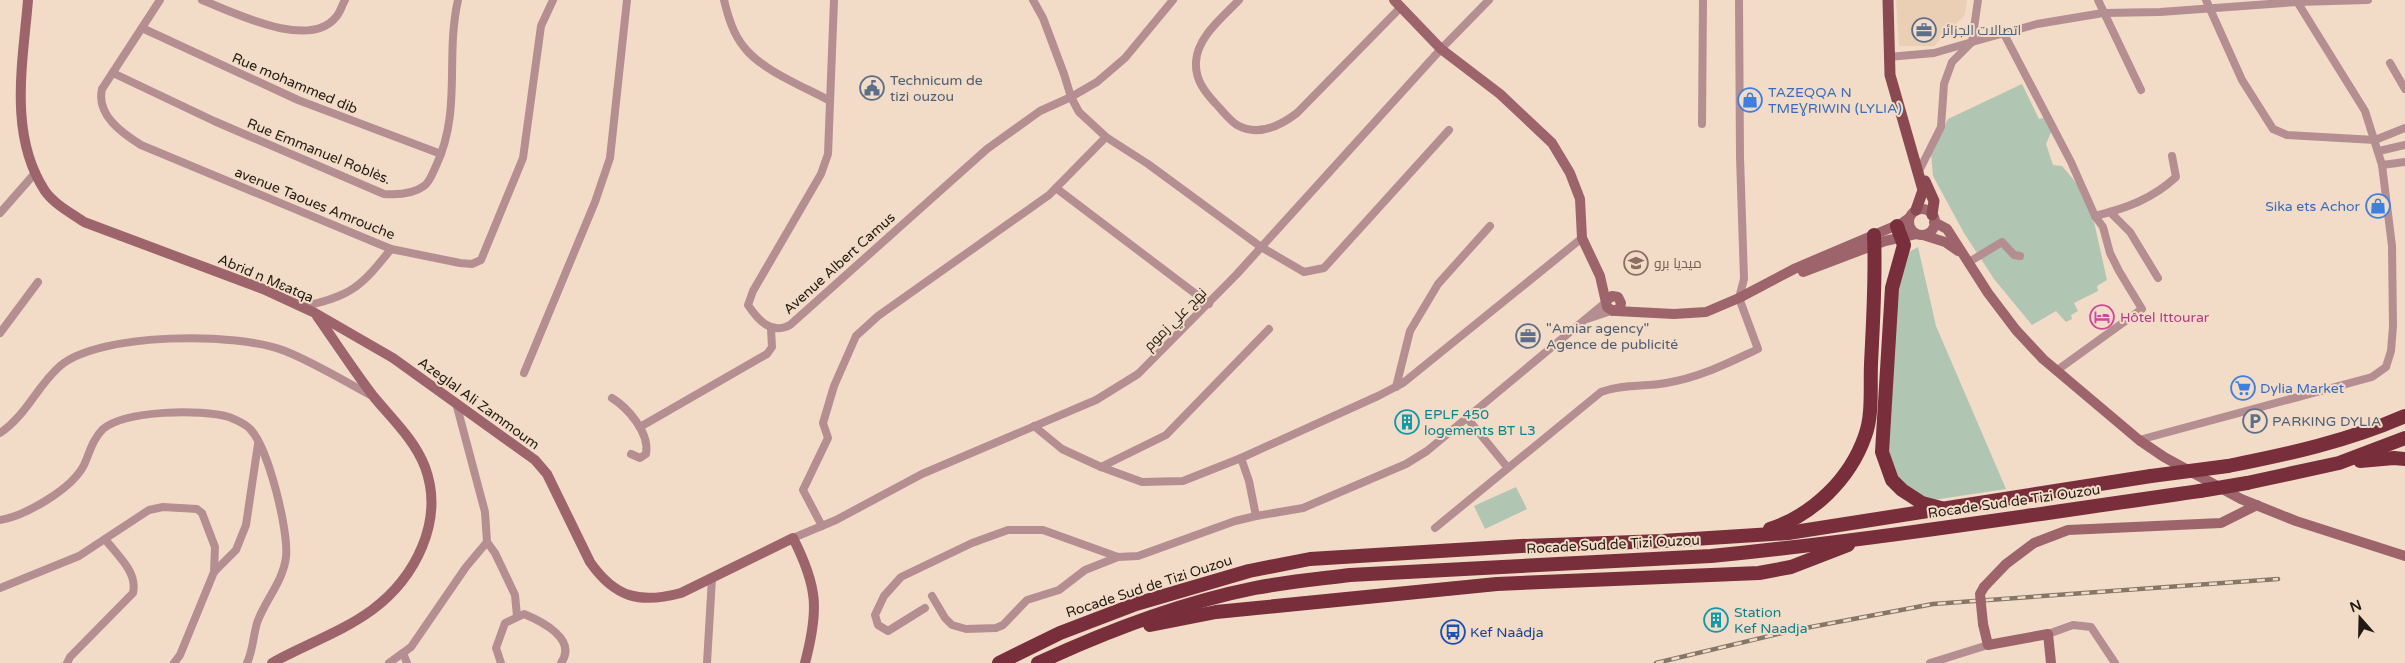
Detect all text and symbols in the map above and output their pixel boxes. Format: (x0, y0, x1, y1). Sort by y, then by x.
office icon: اتصالات الجزائر (1911, 17, 1937, 43)
place label: اتصالات الجزائر (1941, 22, 2021, 39)
street label: Rue mohammed dib (229, 49, 360, 118)
place label: Technicum de tizi ouzou (890, 72, 983, 105)
public building icon: Technicum de tizi ouzou (859, 75, 885, 101)
place label: TAZEQQA N TMEƔRIWIN (LYLIA) (1768, 84, 1902, 117)
shop icon: TAZEQQA N TMEƔRIWIN (LYLIA) (1737, 87, 1763, 113)
street label: Rue Emmanuel Roblès. (244, 115, 393, 188)
street label: avenue Taoues Amrouche (232, 163, 398, 243)
shop icon: Sika ets Achor (2365, 193, 2391, 219)
place label: Sika ets Achor (2265, 198, 2361, 215)
street label: Avenue Albert Camus (780, 209, 899, 318)
school or university icon: ميديا برو (1623, 250, 1649, 276)
street label: Abrid n Mɛatqa (215, 251, 316, 306)
place label: ميديا برو (1654, 255, 1702, 272)
street label: نهج علي زموم (1140, 284, 1212, 356)
hotel icon: Hôtel Ittourar (2089, 304, 2115, 330)
place label: Hôtel Ittourar (2120, 309, 2210, 326)
place label: "Amiar agency" Agence de publicité (1546, 320, 1678, 353)
office icon: "Amiar agency" Agence de publicité (1515, 323, 1541, 349)
street label: Azeglal Ali Zammoum (415, 354, 543, 453)
supermarket icon: Dylia Market (2230, 375, 2256, 401)
place label: Dylia Market (2260, 380, 2345, 397)
place label: EPLF 450 logements BT L3 (1424, 406, 1536, 439)
parking icon: PARKING DYLIA (2242, 408, 2268, 434)
building icon: EPLF 450 logements BT L3 (1394, 409, 1420, 435)
place label: PARKING DYLIA (2272, 413, 2382, 430)
street label: Rocade Sud de Tizi Ouzou (1927, 481, 2101, 522)
street label: Rocade Sud de Tizi Ouzou (1526, 531, 1700, 558)
street label: Rocade Sud de Tizi Ouzou (1064, 552, 1234, 621)
north arrow (2335, 593, 2385, 643)
text: N (2348, 596, 2364, 616)
place label: Station Kef Naadja (1734, 604, 1808, 637)
building icon: Station Kef Naadja (1703, 607, 1729, 633)
bus stop icon: Kef Naâdja (1440, 619, 1466, 645)
place label: Kef Naâdja (1470, 624, 1544, 641)

